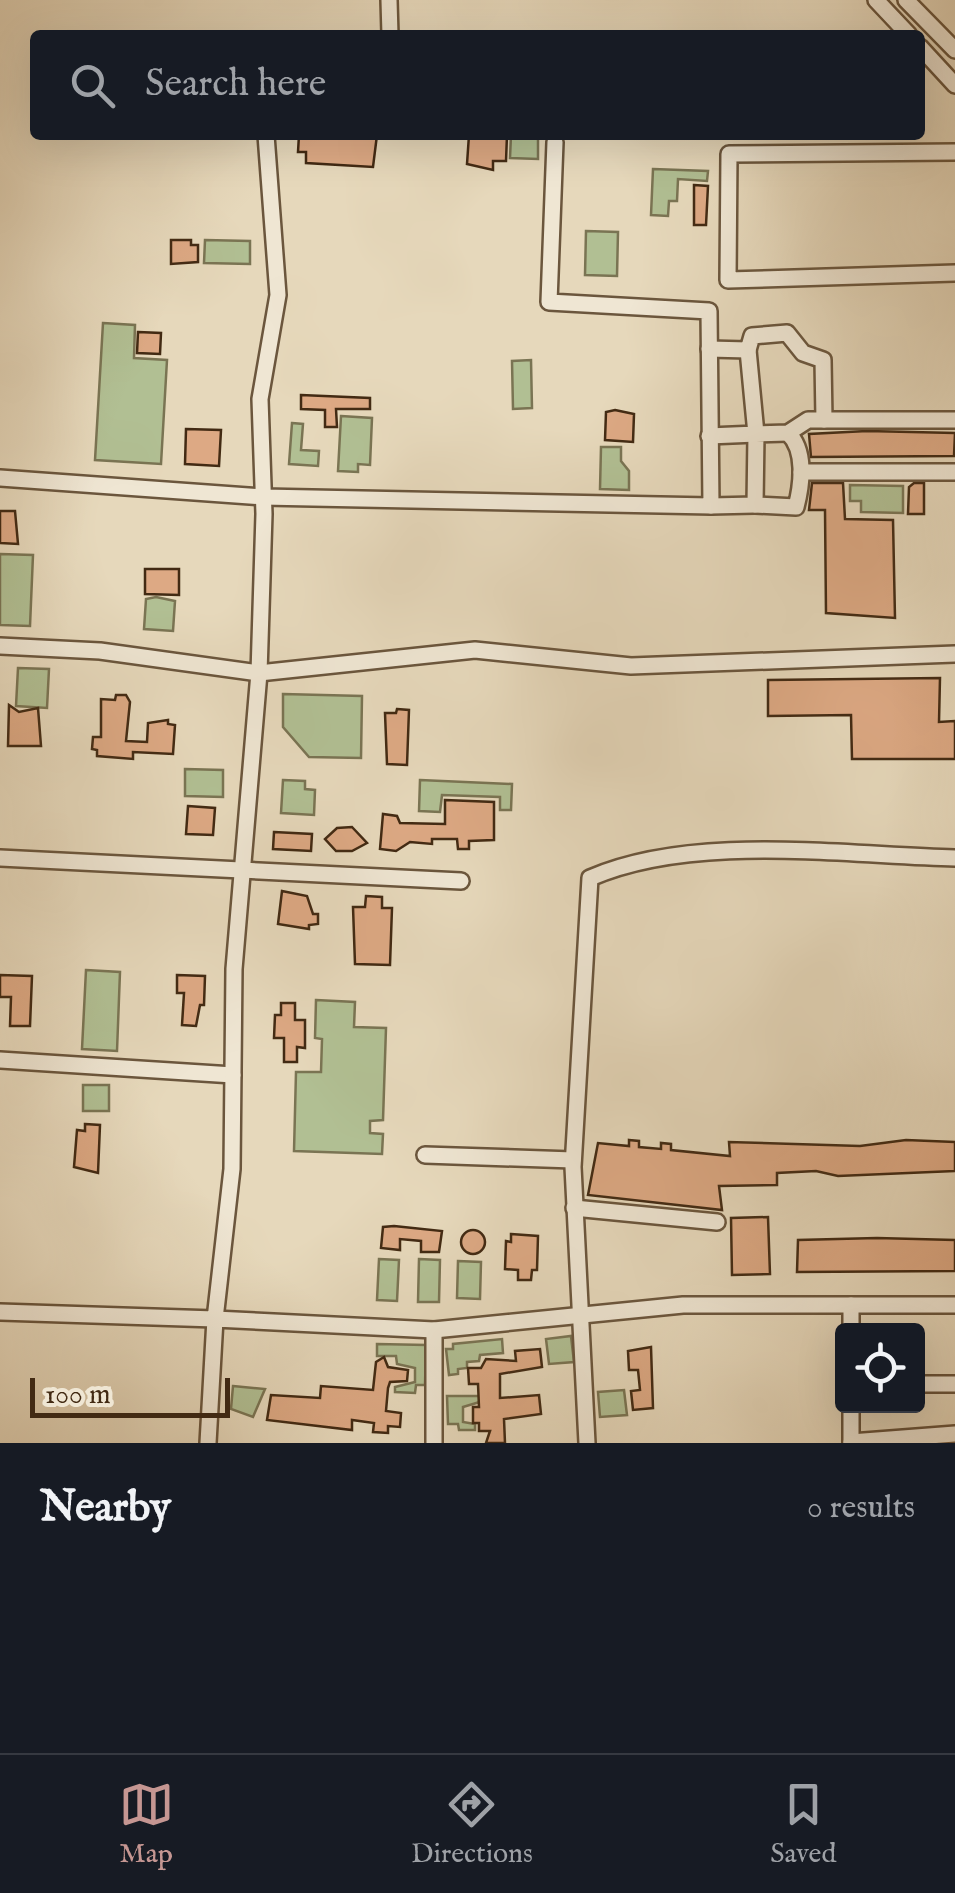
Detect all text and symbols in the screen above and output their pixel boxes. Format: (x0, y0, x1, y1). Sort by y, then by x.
search box (30, 30, 925, 140)
icon: search (65, 58, 120, 113)
text: Search here (145, 61, 326, 109)
map controls (835, 1323, 925, 1413)
button: locate (835, 1323, 925, 1413)
scale bar (30, 1373, 230, 1418)
text: 100 m (45, 1378, 111, 1413)
text: Nearby (40, 1482, 171, 1535)
text: 0 results (807, 1488, 915, 1529)
tab: Map (119, 1777, 174, 1872)
tab: Directions (411, 1777, 533, 1872)
tab: Saved (770, 1777, 836, 1872)

